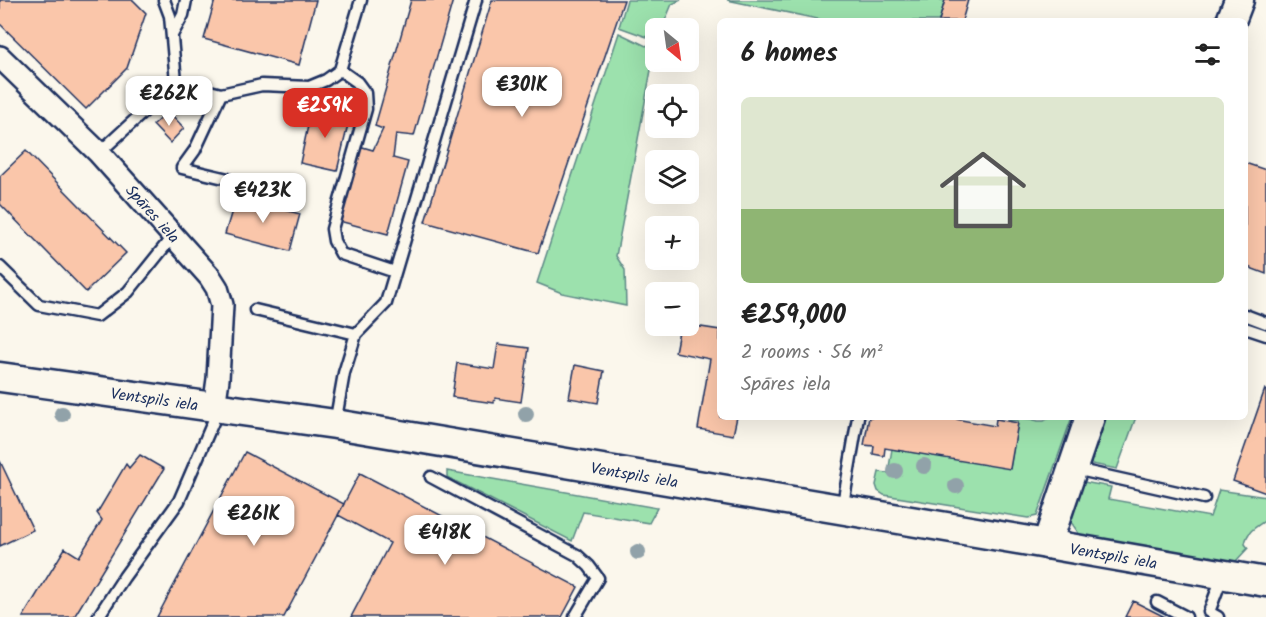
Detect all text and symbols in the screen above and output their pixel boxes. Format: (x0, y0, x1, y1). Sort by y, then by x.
north arrow (645, 18, 699, 72)
map controls (645, 18, 699, 336)
text: 6 homes (741, 33, 838, 75)
icon: filters (1191, 38, 1224, 71)
pin: €301K (480, 67, 564, 118)
text: €301K (496, 70, 548, 102)
pin: €262K (127, 76, 211, 127)
text: €262K (140, 79, 198, 111)
button: locate (645, 84, 699, 138)
pin: €259K (283, 88, 367, 139)
text: €259K (297, 91, 353, 123)
icon: home (929, 136, 1037, 244)
button: layers (645, 150, 699, 204)
pin: €423K (221, 173, 305, 224)
text: €423K (234, 176, 292, 208)
street label: Spāres iela (119, 179, 185, 250)
button: + (645, 216, 699, 270)
button: − (645, 282, 699, 336)
text: €259,000 (741, 295, 846, 337)
text: 2 rooms · 56 m² (741, 337, 883, 369)
text: Spāres iela (741, 369, 831, 401)
street label: Ventspils iela (109, 382, 200, 419)
street label: Ventspils iela (589, 456, 680, 496)
pin: €261K (212, 496, 296, 547)
text: €261K (227, 499, 281, 531)
pin: €418K (403, 515, 487, 566)
text: €418K (418, 518, 472, 550)
street label: Ventspils iela (1068, 537, 1159, 577)

